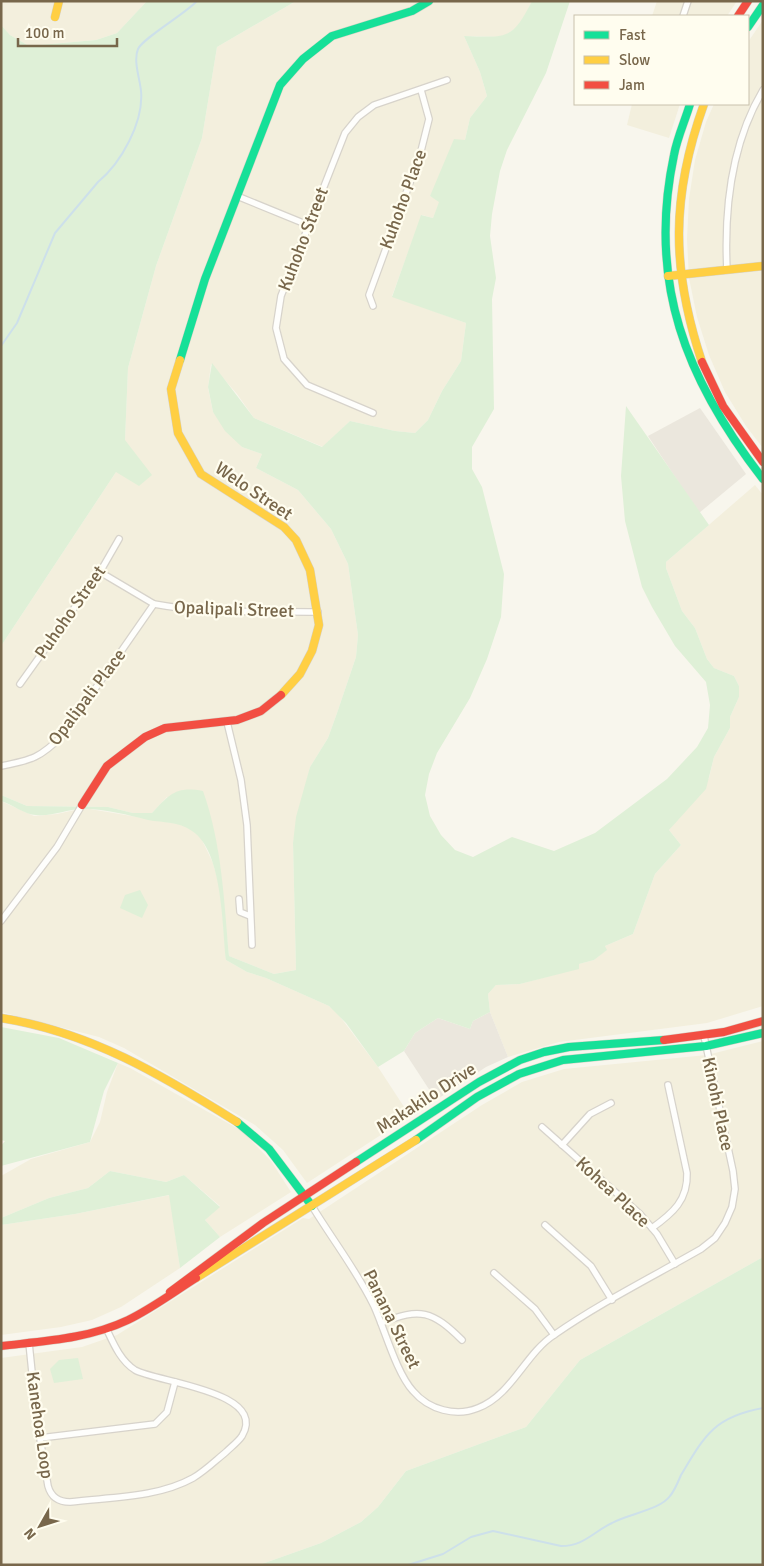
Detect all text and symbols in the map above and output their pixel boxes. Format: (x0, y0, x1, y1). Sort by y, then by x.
scale bar (18, 15, 116, 47)
legend (574, 15, 749, 105)
text: 100 m (25, 24, 65, 42)
text: Fast (619, 26, 646, 44)
text: Slow (619, 51, 650, 69)
text: Jam (619, 76, 645, 94)
street label: Kuhoho Place (375, 146, 431, 252)
street label: Kuhoho Street (273, 184, 333, 294)
street label: Welo Street (211, 457, 297, 525)
street label: Puhoho Street (30, 561, 110, 663)
street label: Opalipali Street (174, 596, 294, 622)
street label: Opalipali Place (44, 644, 130, 750)
street label: Kinohi Place (697, 1055, 739, 1153)
street label: Makakilo Drive (372, 1058, 480, 1138)
street label: Kohea Place (571, 1152, 655, 1232)
street label: Panana Street (359, 1266, 425, 1372)
street label: Kanehoa Loop (22, 1370, 58, 1480)
north arrow (15, 1501, 65, 1551)
text: N (21, 1525, 40, 1543)

